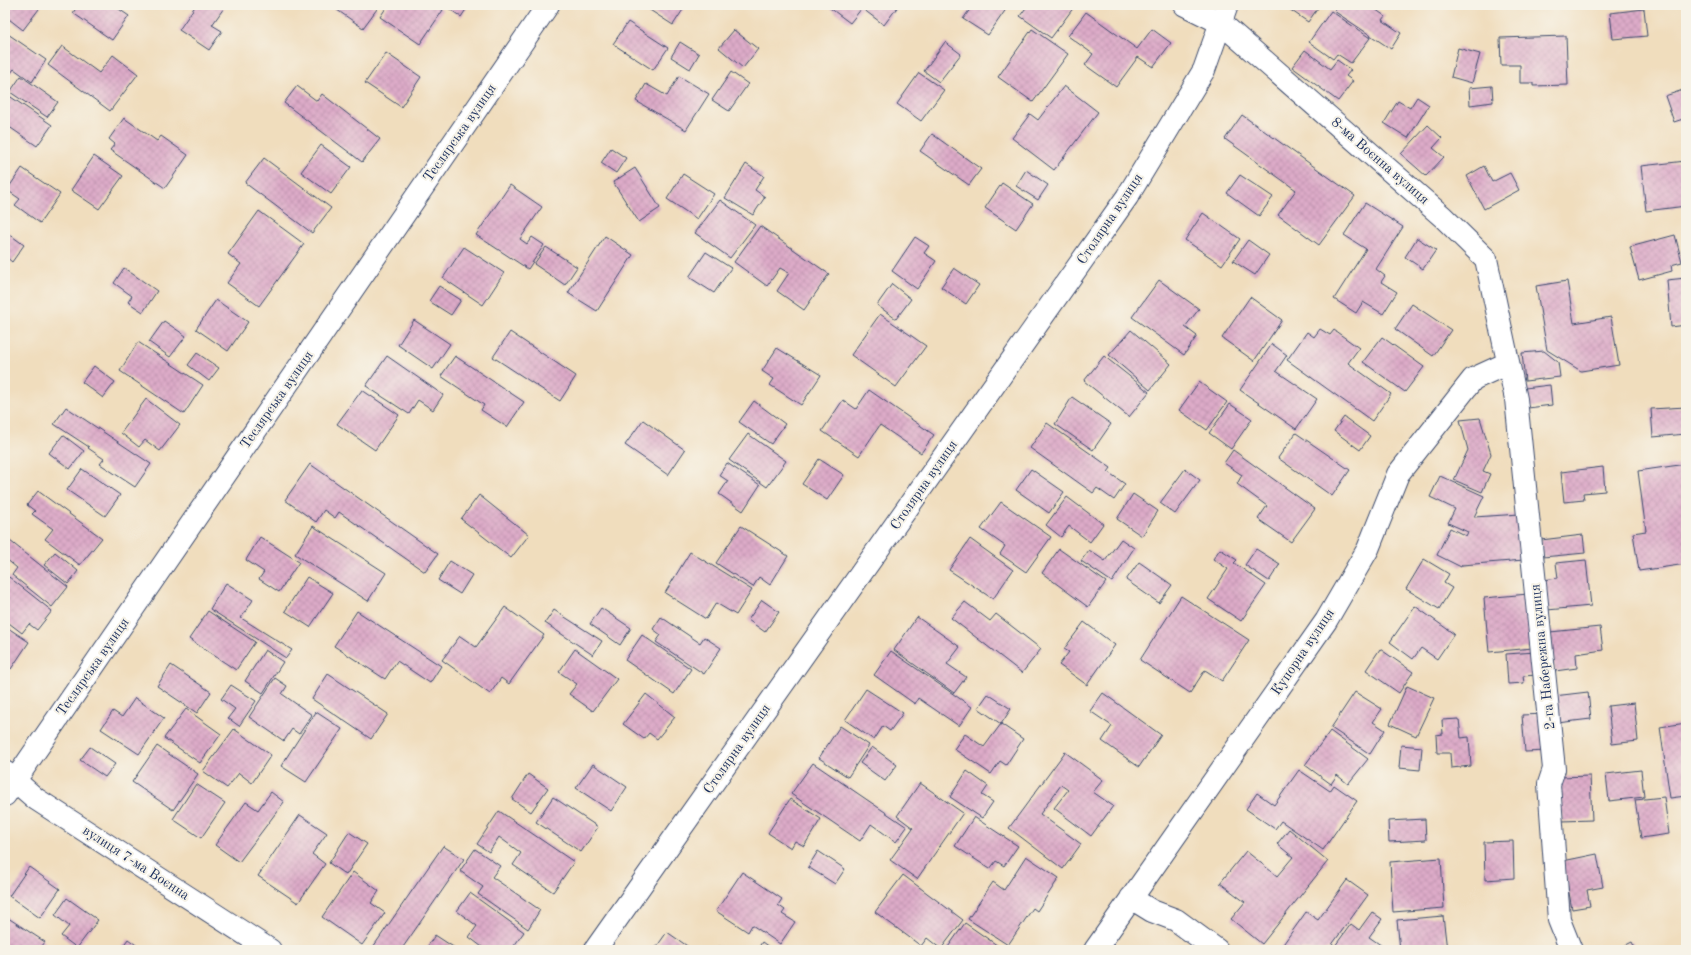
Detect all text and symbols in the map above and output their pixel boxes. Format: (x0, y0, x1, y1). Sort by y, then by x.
street label: Теслярська вулиця (421, 82, 499, 184)
street label: 8-ма Воєнна вулиця (1329, 115, 1431, 207)
street label: Столярна вулиця (1075, 171, 1145, 267)
street label: Теслярська вулиця (238, 349, 316, 451)
street label: Столярна вулиця (888, 438, 960, 532)
street label: 2-га Набережна вулиця (1528, 584, 1558, 730)
street label: Купорна вулиця (1269, 606, 1337, 698)
street label: Теслярська вулиця (54, 616, 132, 718)
street label: Столярна вулиця (701, 702, 773, 796)
street label: вулиця 7-ма Воєнна (80, 823, 192, 903)

